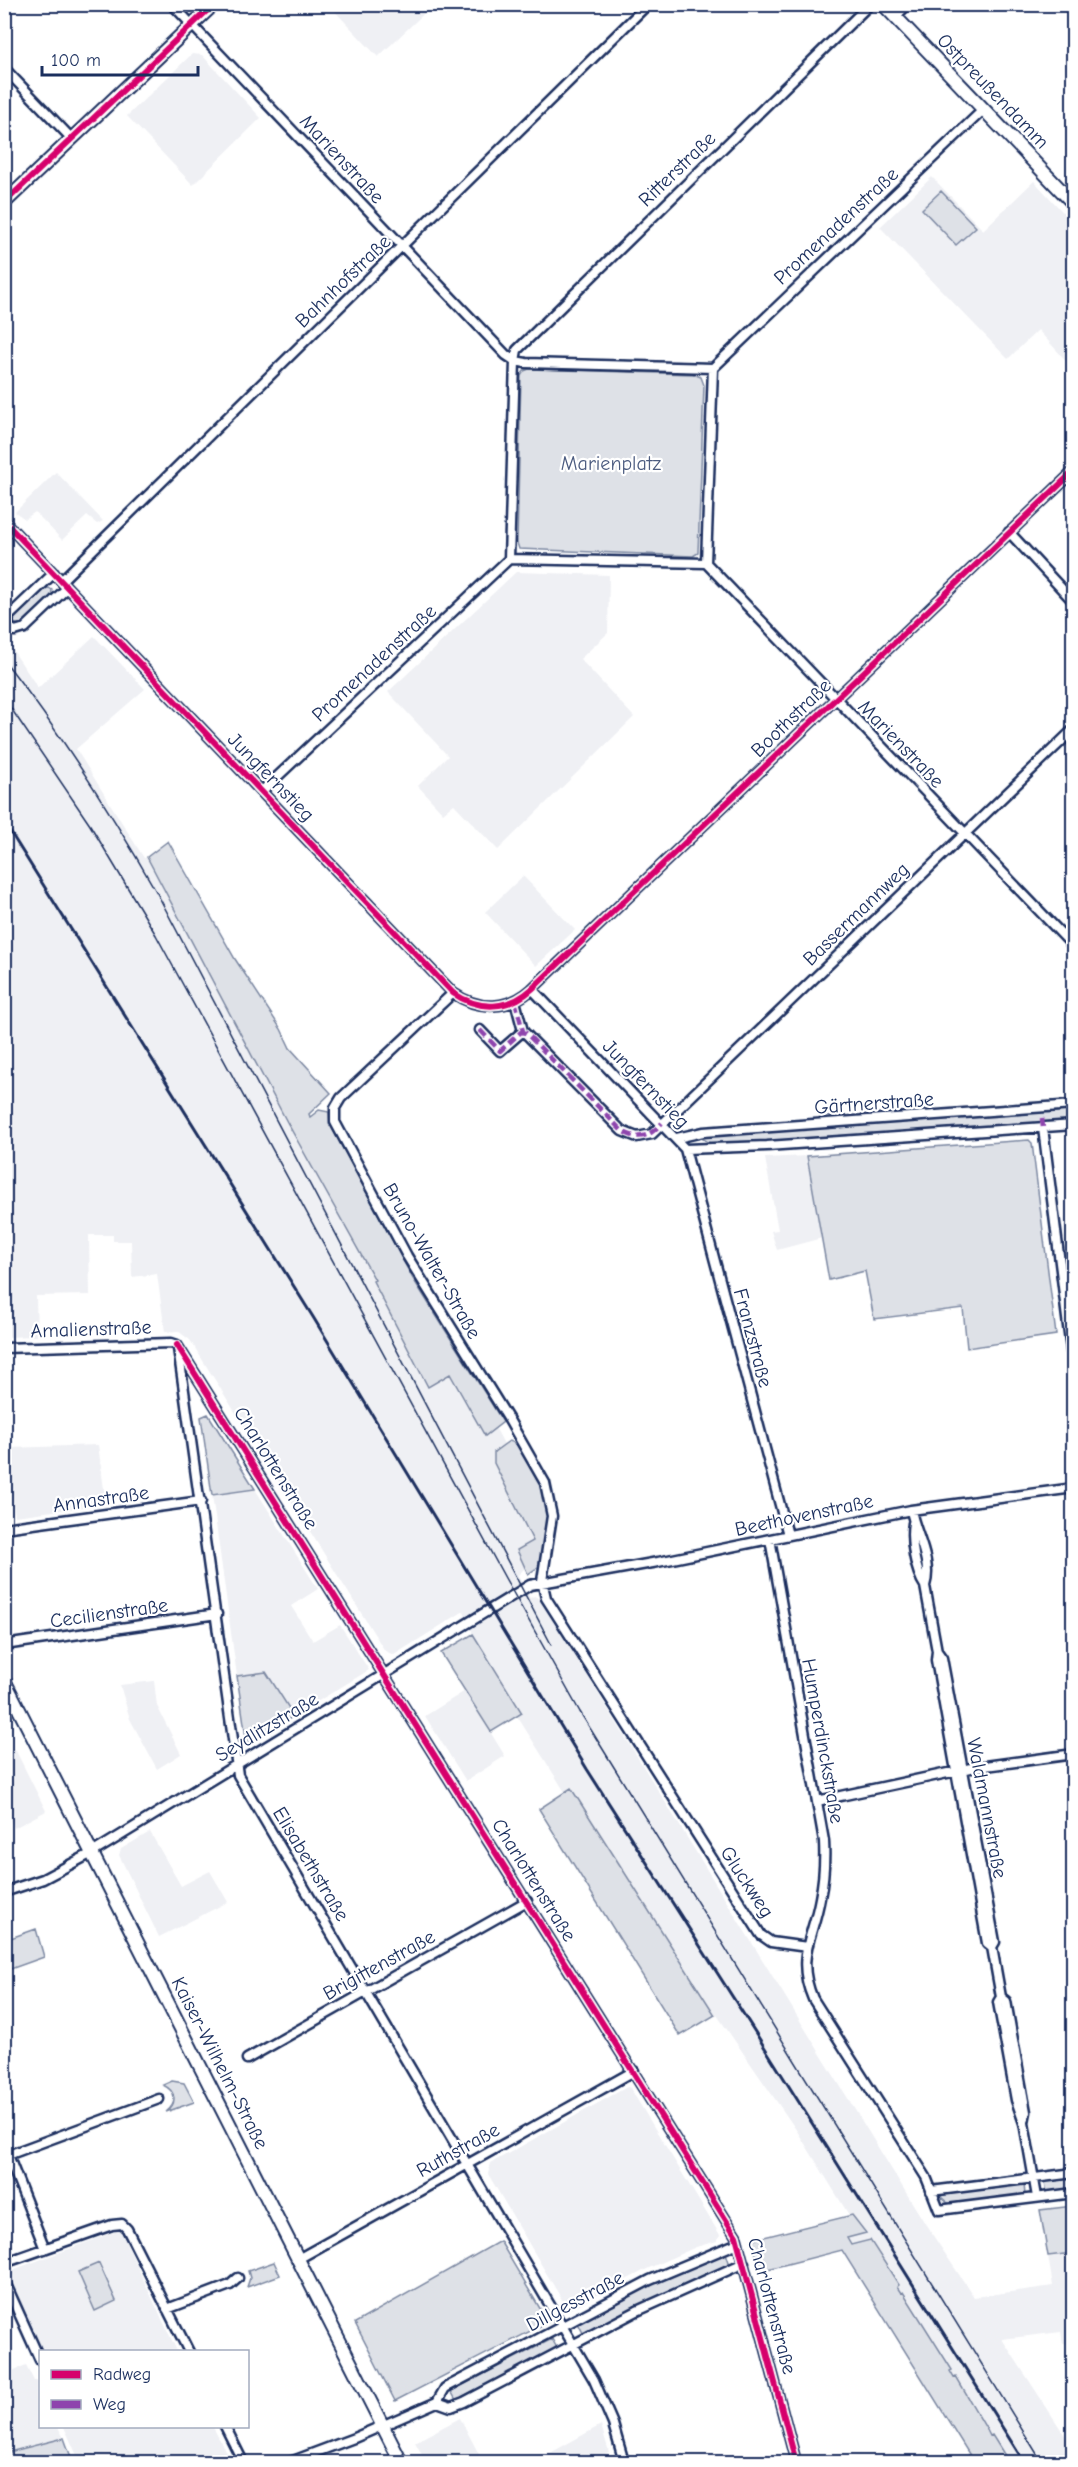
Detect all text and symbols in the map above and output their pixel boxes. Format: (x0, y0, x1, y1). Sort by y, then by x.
street label: Ostpreußendamm (932, 29, 1054, 153)
scale bar (42, 39, 198, 77)
text: 100 m (51, 50, 101, 71)
street label: Marienstraße (295, 110, 389, 208)
street label: Ritterstraße (634, 127, 720, 211)
street label: Promenadenstraße (769, 163, 903, 289)
street label: Bahnhofstraße (290, 230, 396, 332)
park label: Marienplatz (561, 452, 661, 475)
street label: Promenadenstraße (307, 600, 441, 726)
street label: Boothstraße (746, 674, 836, 762)
street label: Marienstraße (853, 695, 949, 793)
street label: Jungfernstieg (223, 728, 319, 826)
street label: Bassermannweg (798, 858, 914, 970)
street label: Jungfernstieg (598, 1035, 694, 1133)
street label: Gärtnerstraße (813, 1087, 935, 1119)
street label: Bruno-Walter-Straße (378, 1179, 486, 1343)
street label: Franzstraße (729, 1286, 777, 1390)
street label: Amalienstraße (30, 1315, 152, 1343)
street label: Charlottenstraße (229, 1402, 323, 1534)
street label: Annastraße (52, 1481, 150, 1517)
street label: Beethovenstraße (733, 1489, 875, 1541)
street label: Cecilienstraße (49, 1593, 169, 1633)
street label: Humperdinckstraße (797, 1657, 849, 1825)
street label: Seydlitzstraße (211, 1687, 323, 1767)
street label: Waldmannstraße (962, 1736, 1012, 1880)
street label: Elisabethstraße (268, 1803, 354, 1925)
street label: Charlottenstraße (487, 1814, 581, 1946)
street label: Gluckweg (715, 1842, 779, 1922)
street label: Brigittenstraße (319, 1925, 439, 2005)
street label: Kaiser-Wilhelm-Straße (167, 1973, 273, 2153)
street label: Ruthstraße (413, 2118, 503, 2182)
street label: Charlottenstraße (743, 2235, 801, 2377)
street label: Dillgesstraße (522, 2266, 628, 2336)
legend (39, 2350, 249, 2428)
text: Radweg (93, 2364, 151, 2385)
text: Weg (93, 2394, 126, 2415)

